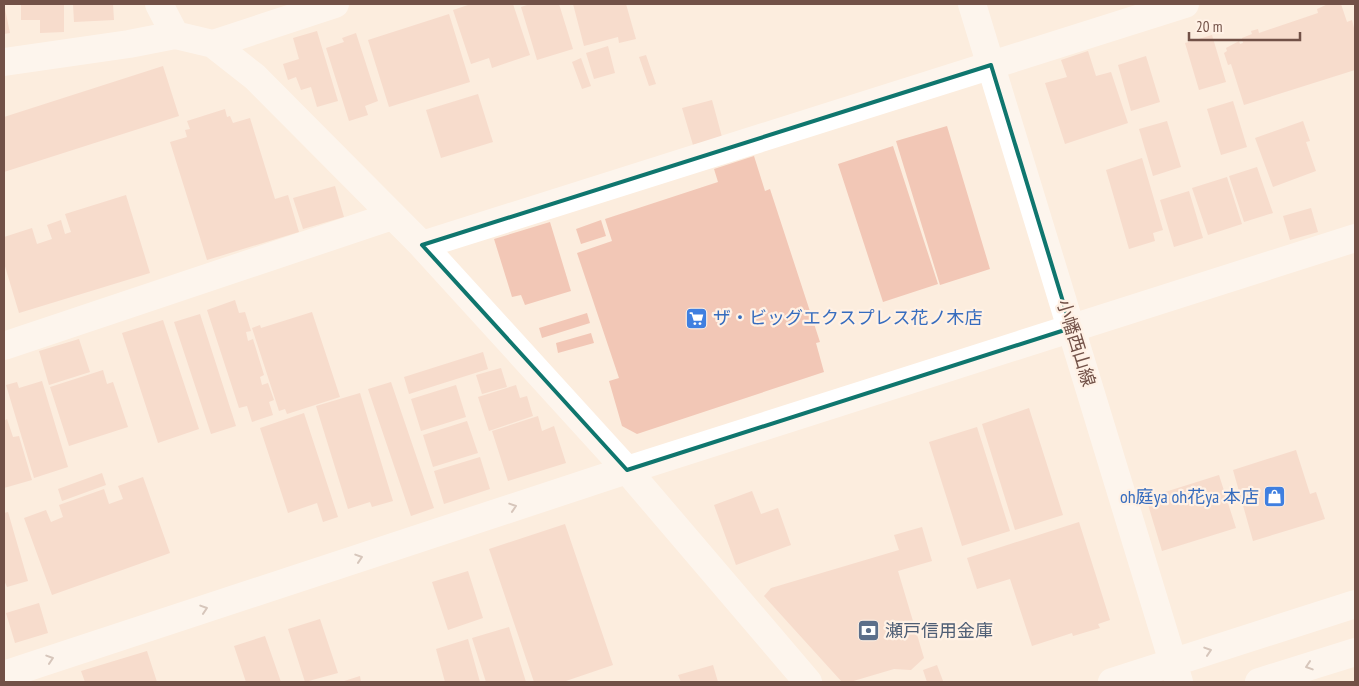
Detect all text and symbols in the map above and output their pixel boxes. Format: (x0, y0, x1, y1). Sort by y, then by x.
scale bar (1189, 10, 1300, 42)
text: 20 m (1196, 17, 1222, 36)
street label: 小幡西山線 (1052, 296, 1101, 389)
supermarket icon: ザ・ビッグエクスプレス花ノ木店 (685, 306, 709, 330)
place label: ザ・ビッグエクスプレス花ノ木店 (713, 306, 982, 329)
place label: oh庭ya oh花ya 本店 (1120, 485, 1259, 508)
shop icon: oh庭ya oh花ya 本店 (1263, 485, 1287, 509)
one-way arrow (509, 503, 517, 513)
one-way arrow (354, 554, 363, 564)
one-way arrow (200, 604, 208, 614)
bank icon: 瀬戸信用金庫 (857, 619, 881, 643)
place label: 瀬戸信用金庫 (885, 619, 993, 642)
one-way arrow (1203, 647, 1212, 657)
one-way arrow (45, 655, 54, 665)
one-way arrow (1305, 661, 1313, 671)

